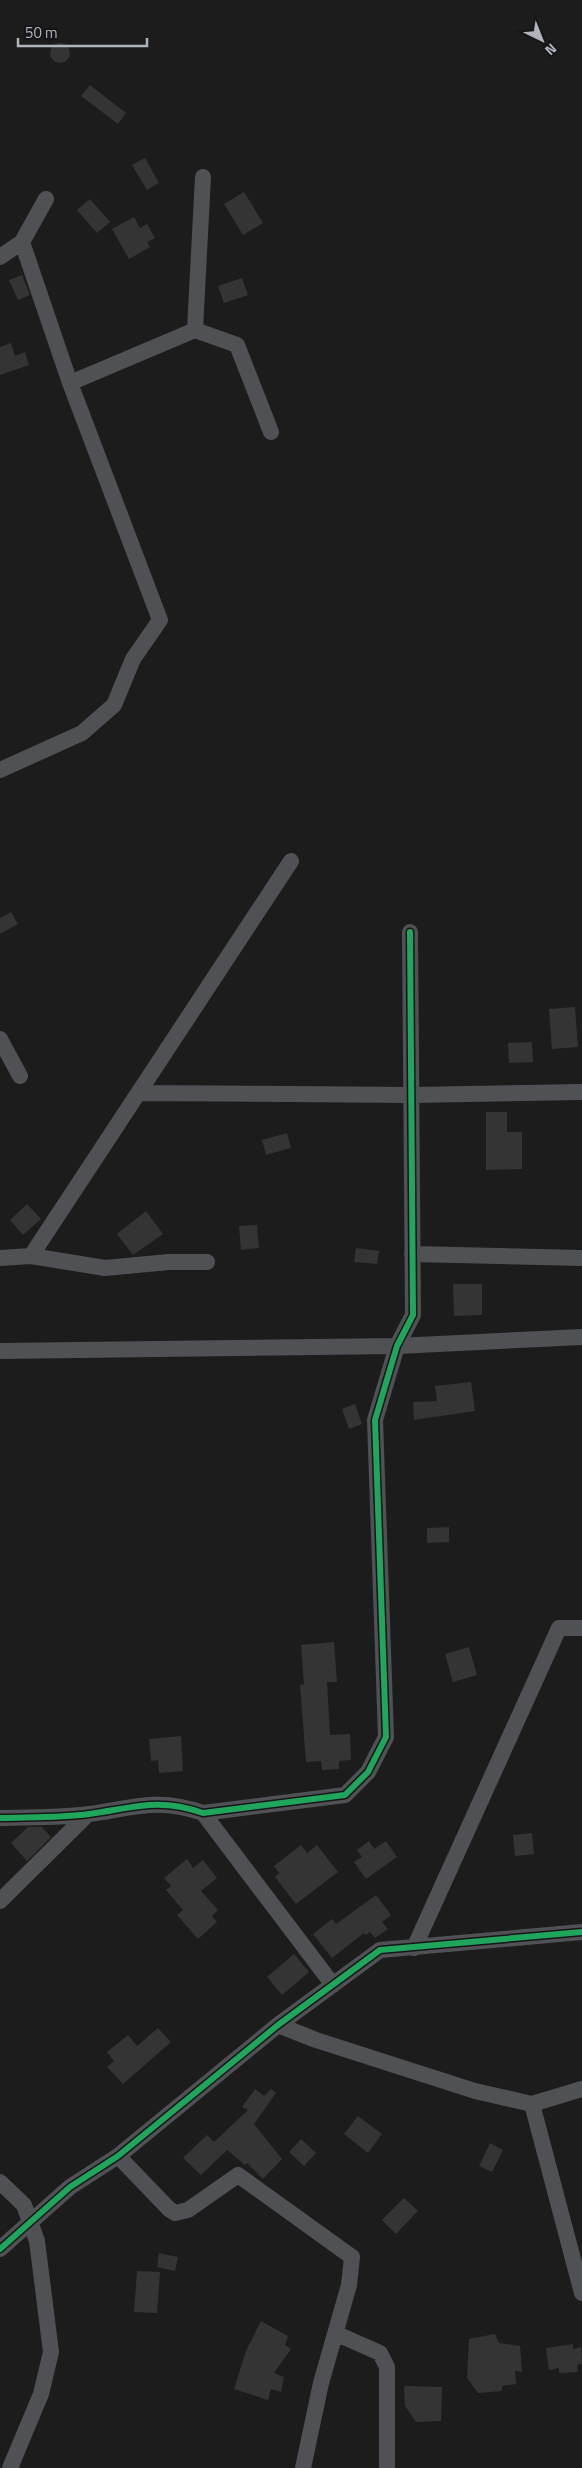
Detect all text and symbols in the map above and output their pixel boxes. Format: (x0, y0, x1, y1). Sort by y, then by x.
scale bar (18, 15, 146, 47)
north arrow (517, 15, 567, 65)
text: 50 m (25, 21, 58, 44)
text: N (540, 39, 562, 61)

